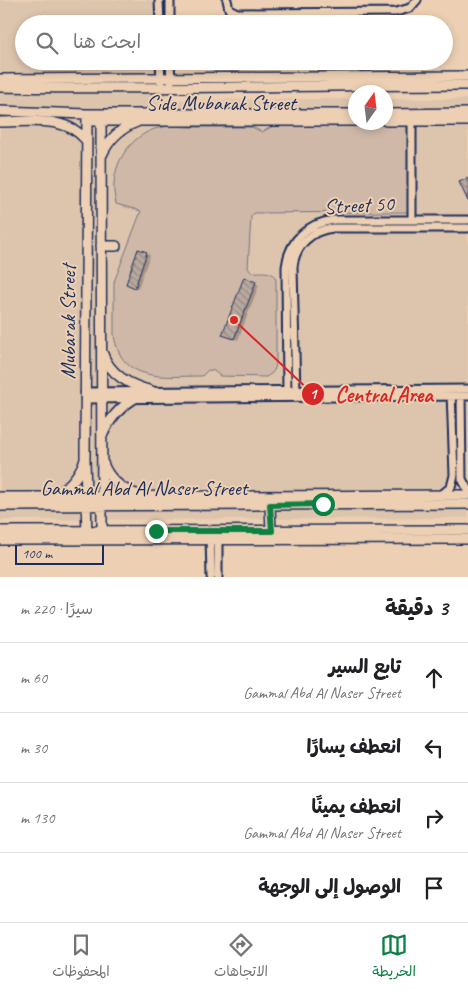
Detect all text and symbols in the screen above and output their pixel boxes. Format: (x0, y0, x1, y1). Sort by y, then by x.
search box (15, 15, 453, 70)
icon: search (33, 29, 61, 57)
text: ابحث هنا (73, 30, 141, 54)
north arrow (348, 85, 393, 130)
street label: Side Mubarak Street (146, 90, 298, 116)
street label: Street 50 (324, 190, 396, 220)
street label: Mubarak Street (55, 262, 81, 379)
callout: Central Area (301, 376, 442, 413)
text: Central Area (335, 381, 435, 409)
text: 1 (310, 385, 319, 404)
street label: Gammal Abd Al Naser Street (41, 475, 250, 501)
route start (312, 493, 335, 516)
route end (145, 520, 168, 543)
scale bar (15, 542, 104, 565)
text: 100 m (22, 545, 52, 562)
text: 3 دقيقة (385, 595, 448, 621)
text: سيرًا · 220 m (20, 599, 93, 619)
text: تابع السير (329, 655, 401, 679)
icon: ahead (420, 664, 448, 692)
text: 60 m (20, 668, 47, 688)
text: Gammal Abd Al Naser Street (243, 683, 401, 703)
icon: left (420, 734, 448, 762)
text: انعطف يسارًا (307, 735, 401, 759)
text: 30 m (20, 738, 47, 758)
text: انعطف يمينًا (312, 795, 401, 819)
icon: right (420, 804, 448, 832)
text: 130 m (20, 808, 54, 828)
text: Gammal Abd Al Naser Street (243, 823, 401, 843)
icon: arrive (420, 874, 448, 902)
text: الوصول إلى الوجهة (258, 875, 401, 899)
tab: المحفوظات (52, 931, 110, 984)
tab: الاتجاهات (214, 931, 268, 984)
tab: الخريطة (372, 931, 416, 984)

